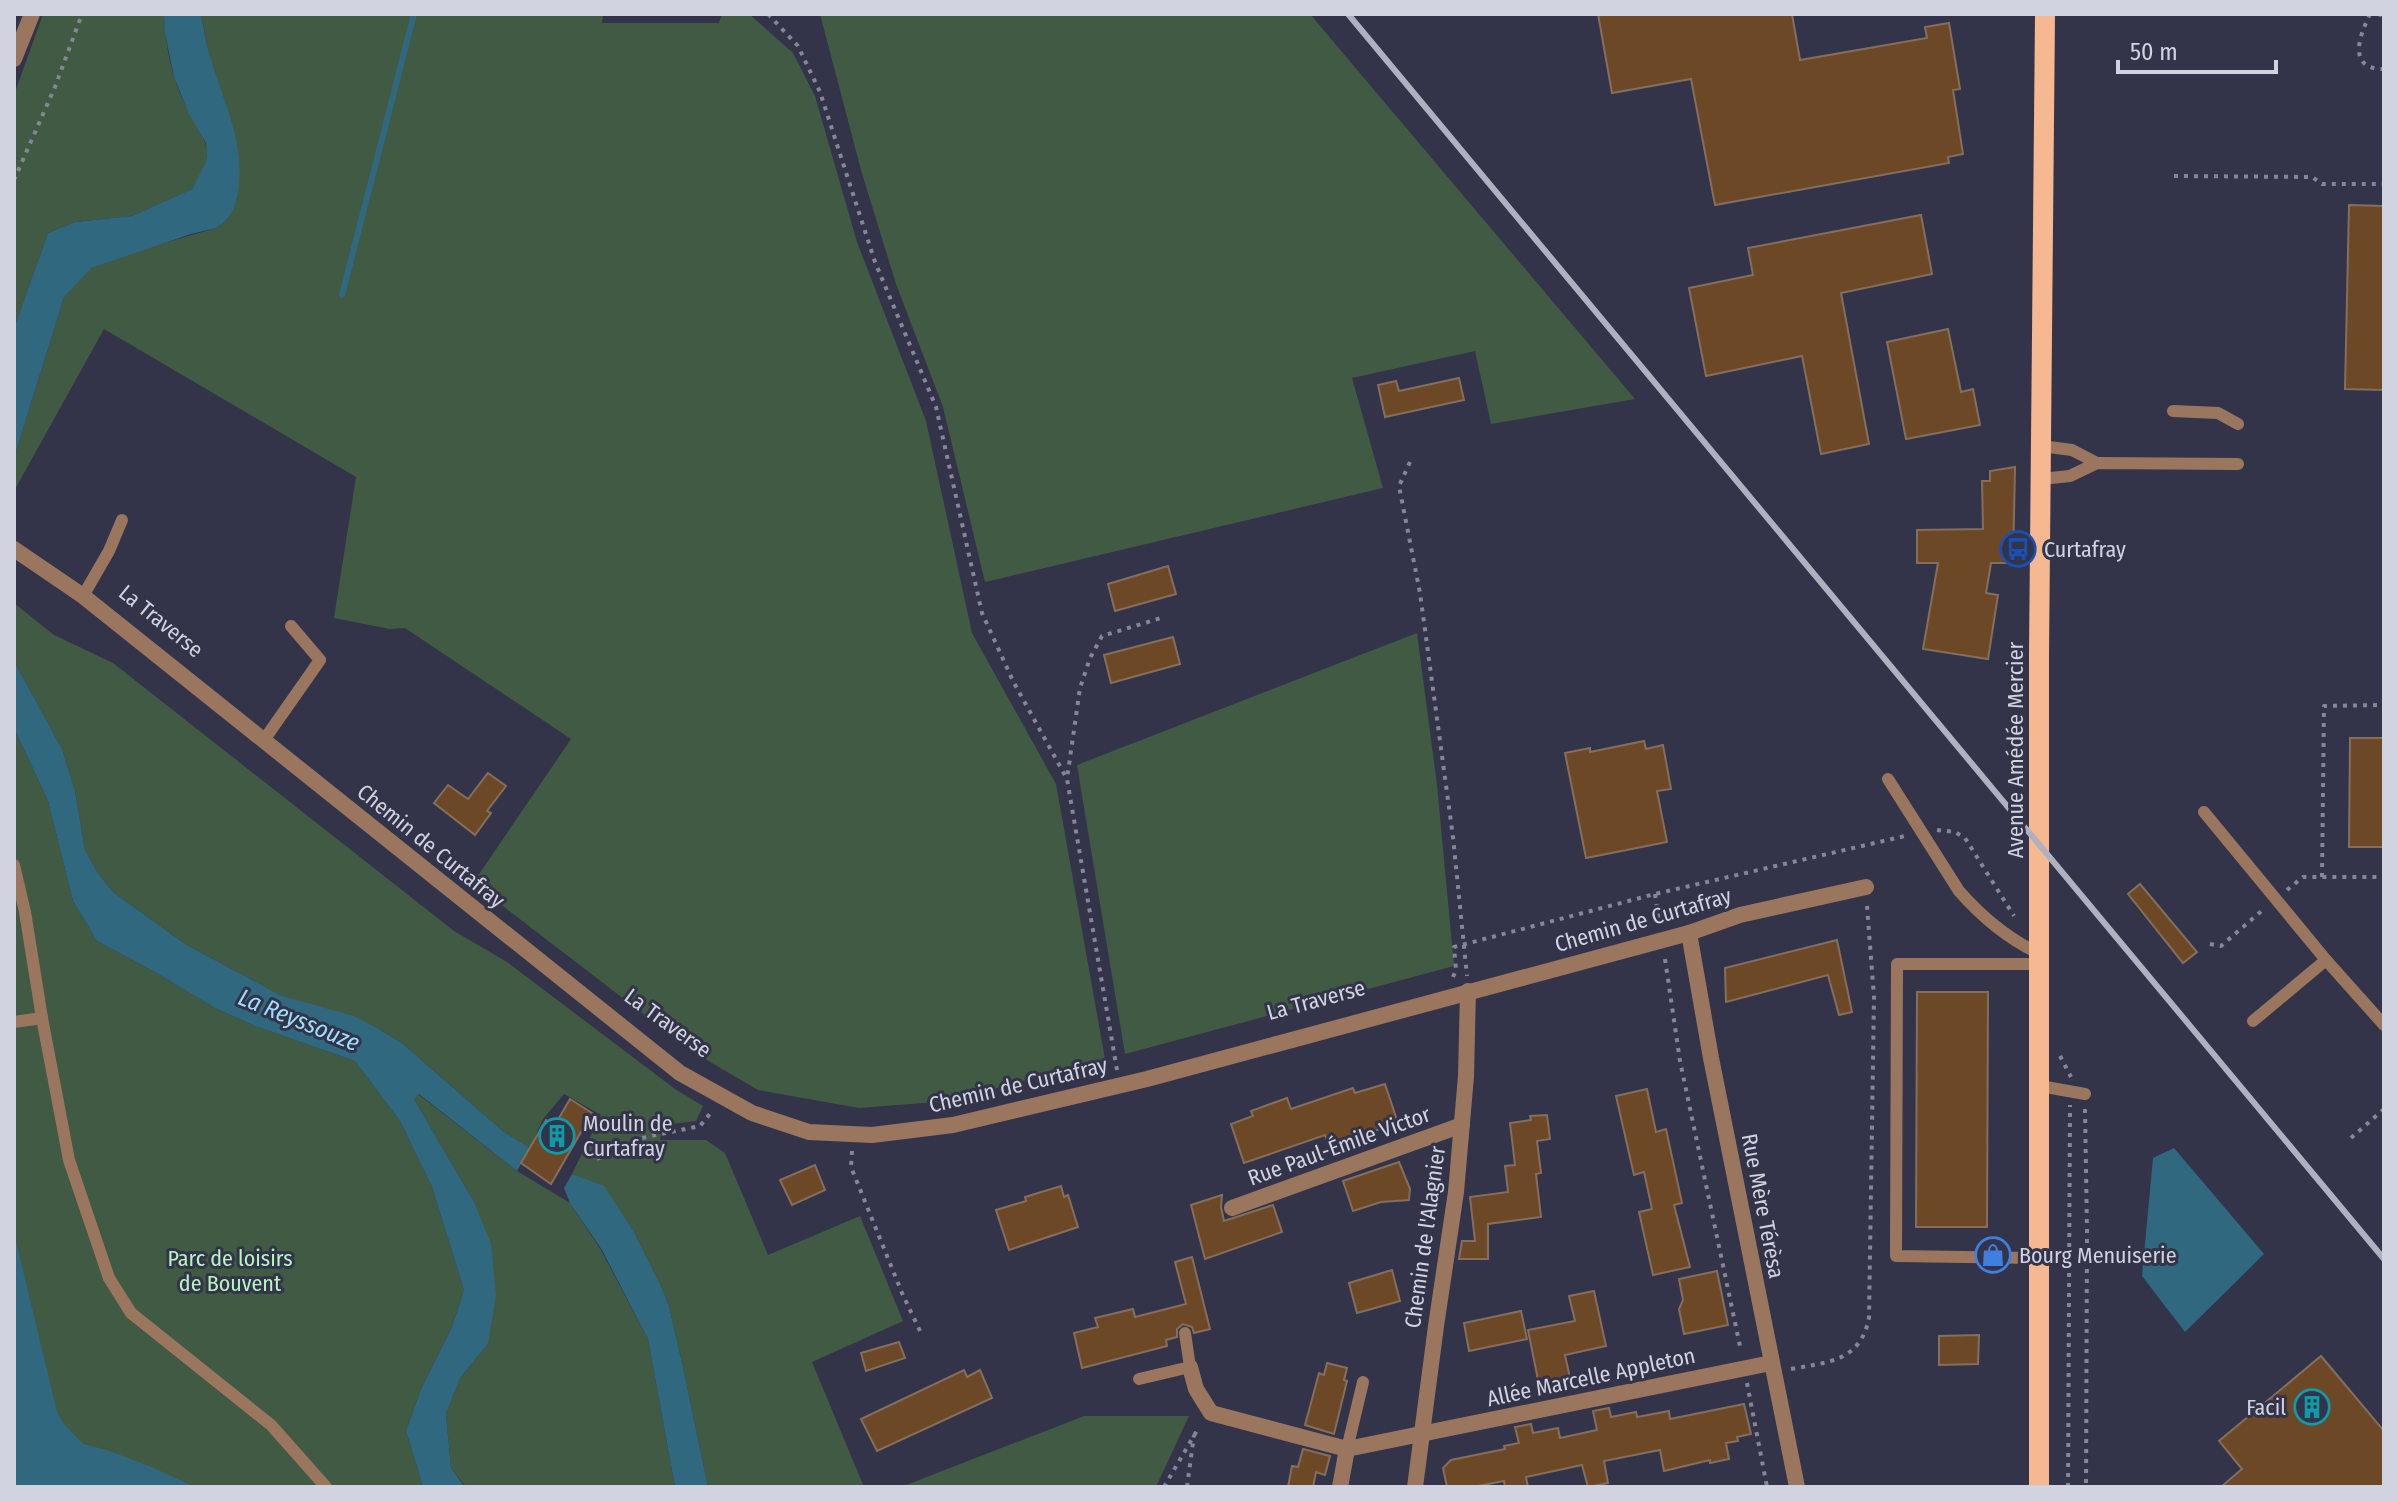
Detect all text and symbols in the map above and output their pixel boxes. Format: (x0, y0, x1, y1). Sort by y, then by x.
scale bar (2118, 24, 2276, 74)
text: 50 m (2130, 38, 2178, 66)
bus stop icon: Curtafray (1999, 530, 2037, 568)
place label: Curtafray (2044, 536, 2126, 563)
street label: La Traverse (113, 579, 209, 663)
street label: Avenue Amédée Mercier (2002, 641, 2029, 858)
street label: Chemin de Curtafray (352, 778, 510, 914)
street label: Chemin de Curtafray (1552, 882, 1735, 958)
street label: La Traverse (1264, 974, 1368, 1026)
street label: La Traverse (619, 982, 717, 1064)
water label: La Reyssouze (234, 983, 364, 1057)
street label: Chemin de Curtafray (926, 1051, 1110, 1119)
street label: Rue Paul-Émile Victor (1244, 1100, 1434, 1192)
place label: Moulin de Curtafray (583, 1110, 673, 1162)
building icon: Moulin de Curtafray (538, 1117, 576, 1155)
street label: Rue Mère Térèsa (1736, 1131, 1790, 1281)
street label: Chemin de l'Alagnier (1399, 1144, 1451, 1330)
shop icon: Bourg Menuiserie (1974, 1236, 2012, 1274)
place label: Bourg Menuiserie (2019, 1242, 2177, 1269)
park label: Parc de loisirs de Bouvent (167, 1245, 293, 1297)
street label: Allée Marcelle Appleton (1484, 1342, 1698, 1412)
building icon: Facil (2293, 1388, 2331, 1426)
place label: Facil (2246, 1394, 2286, 1421)

